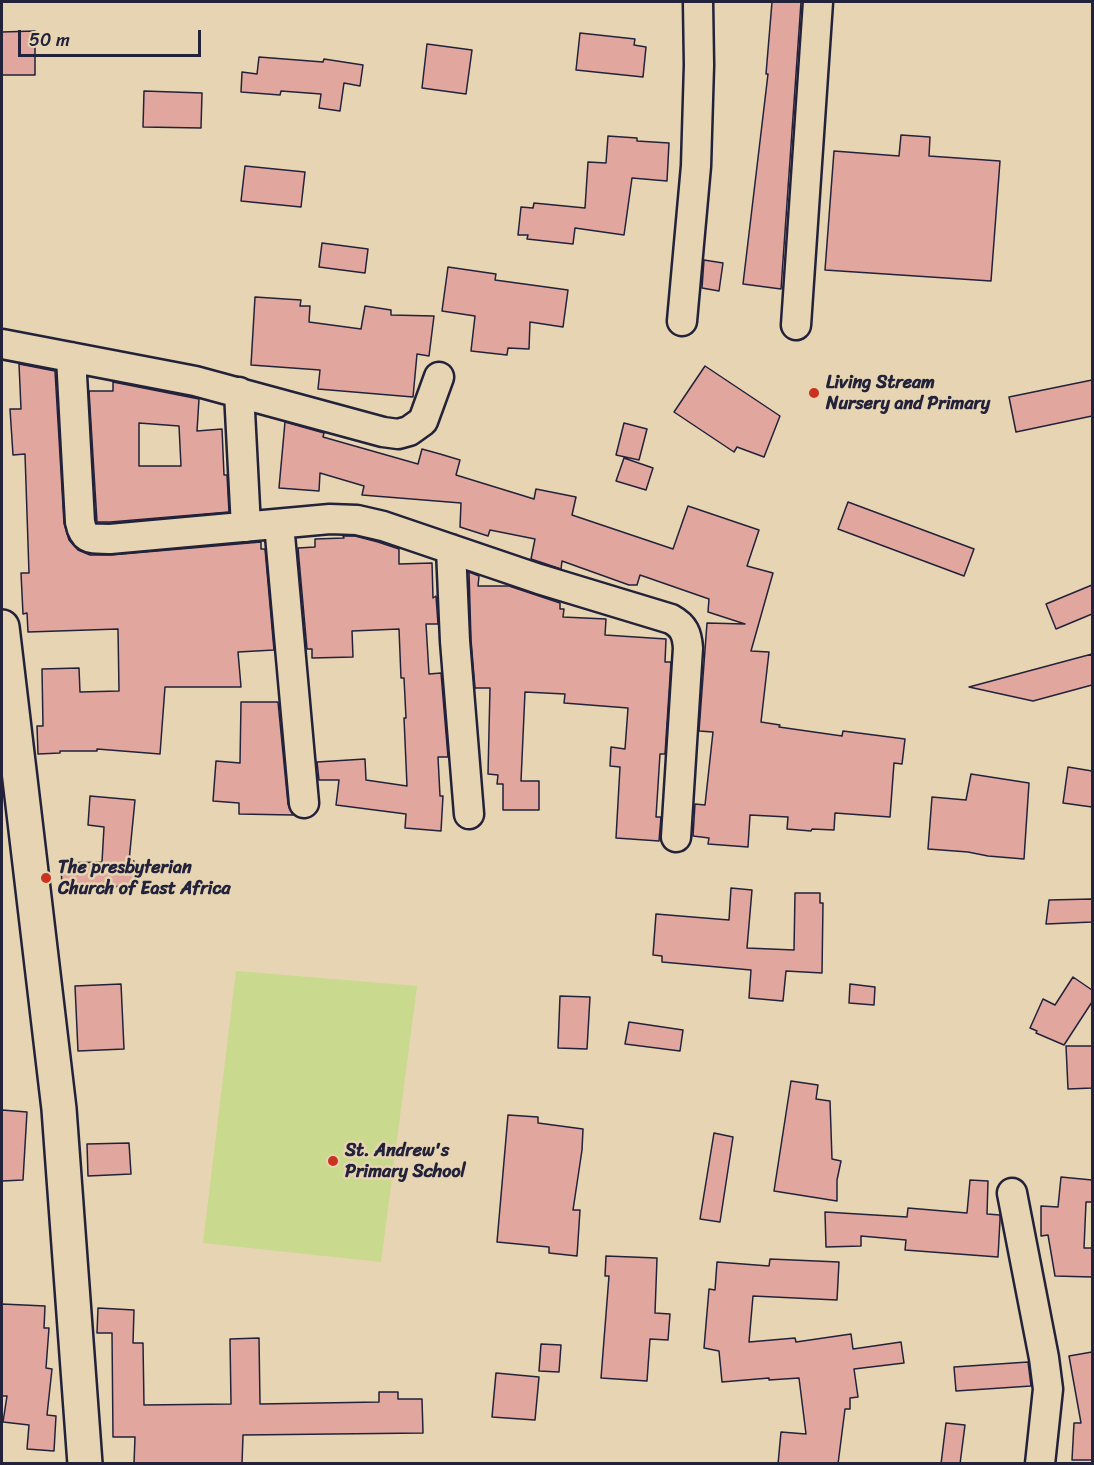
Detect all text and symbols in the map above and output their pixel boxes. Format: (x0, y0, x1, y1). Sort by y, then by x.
scale bar (21, 18, 204, 56)
text: 50 m (29, 24, 70, 56)
place label: Living Stream Nursery and Primary (826, 372, 990, 415)
marker: Living Stream Nursery and Primary (807, 386, 821, 400)
place label: The presbyterian Church of East Africa (58, 857, 231, 900)
marker: The presbyterian Church of East Africa (39, 871, 53, 885)
place label: St. Andrew's Primary School (345, 1140, 466, 1182)
marker: St. Andrew's Primary School (326, 1154, 340, 1168)

